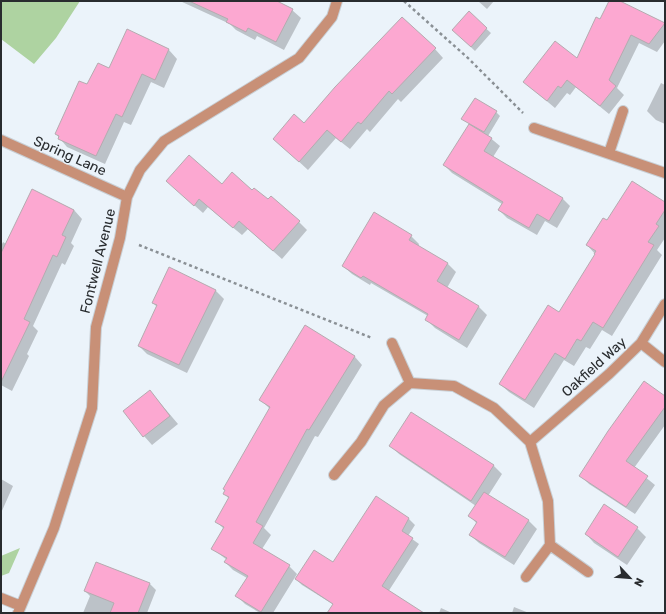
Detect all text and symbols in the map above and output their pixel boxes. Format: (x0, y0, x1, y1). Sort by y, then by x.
street label: Spring Lane (31, 132, 109, 180)
street label: Fontwell Avenue (77, 207, 119, 315)
street label: Oakfield Way (558, 333, 630, 400)
north arrow (610, 558, 650, 598)
text: N (631, 576, 646, 589)

